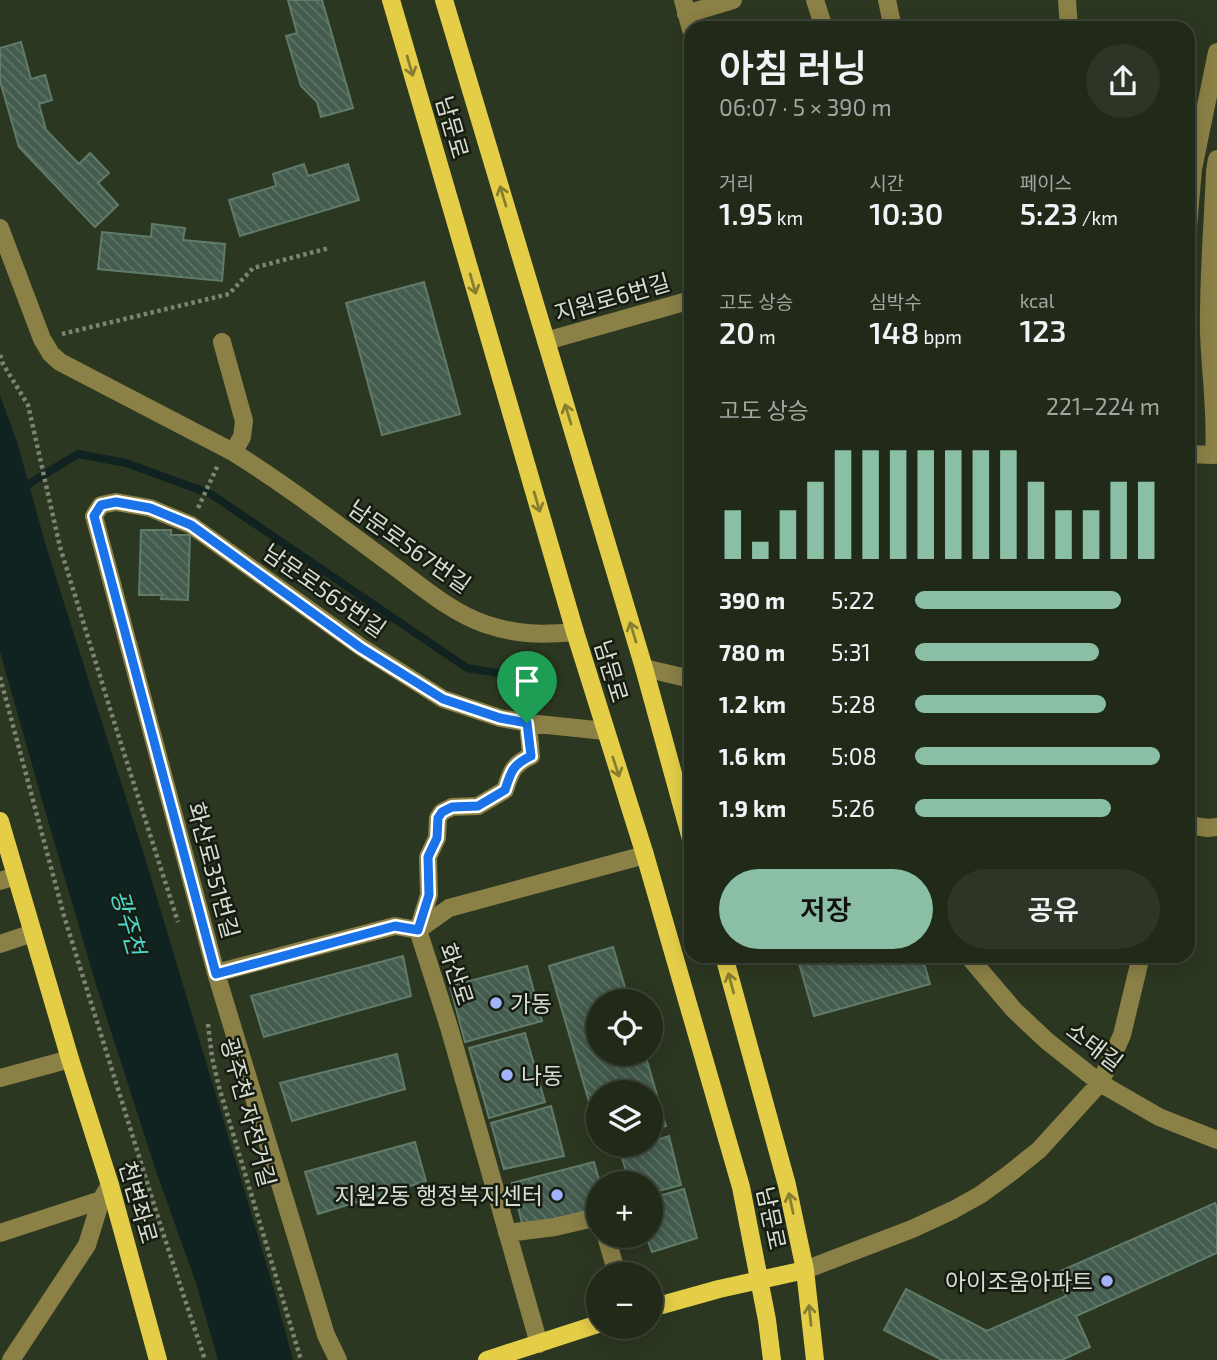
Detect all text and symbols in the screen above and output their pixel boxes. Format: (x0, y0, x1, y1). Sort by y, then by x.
text: 아침 러닝 (719, 44, 867, 90)
button: share (1086, 44, 1160, 118)
one-way arrow (404, 54, 417, 76)
street label: 남문로 (431, 93, 475, 161)
text: 06:07 · 5 × 390 m (719, 93, 892, 121)
text: 거리 (719, 171, 754, 194)
text: 시간 (869, 171, 904, 194)
text: 페이스 (1020, 171, 1072, 194)
one-way arrow (495, 185, 508, 207)
text: 1.95 (719, 195, 773, 231)
text: 10:30 (869, 195, 943, 231)
text: 5:23 (1020, 195, 1078, 231)
text: km (773, 206, 803, 229)
text: /km (1078, 206, 1118, 229)
street label: 지원로6번길 (551, 267, 673, 327)
one-way arrow (468, 273, 481, 295)
text: kcal (1020, 289, 1054, 312)
text: 고도 상승 (719, 290, 793, 313)
text: 심박수 (869, 290, 922, 313)
text: 123 (1020, 312, 1066, 348)
text: 20 (719, 314, 755, 350)
text: 148 (869, 314, 919, 350)
text: m (755, 325, 776, 348)
text: bpm (919, 325, 962, 348)
text: 221–224 m (1046, 392, 1160, 420)
text: 고도 상승 (719, 396, 809, 424)
one-way arrow (560, 403, 573, 425)
one-way arrow (532, 491, 545, 513)
street label: 남문로567번길 (343, 494, 477, 598)
street label: 남문로565번길 (258, 537, 392, 643)
text: 390 m (719, 586, 785, 614)
text: 5:22 (831, 586, 875, 614)
one-way arrow (626, 621, 638, 643)
street label: 남문로 (589, 637, 635, 705)
text: 780 m (719, 638, 785, 666)
text: 5:31 (831, 638, 871, 666)
pin (497, 651, 557, 723)
icon: arrive (508, 662, 546, 700)
text: 1.2 km (719, 690, 786, 718)
text: 5:28 (831, 690, 876, 718)
text: 1.6 km (719, 742, 786, 770)
text: 5:08 (831, 742, 877, 770)
one-way arrow (611, 756, 624, 778)
text: 1.9 km (719, 794, 786, 822)
text: 5:26 (831, 794, 875, 822)
street label: 화산로351번길 (182, 799, 246, 941)
button: 저장 (719, 869, 933, 949)
button: 공유 (947, 869, 1160, 949)
water label: 광주천 (106, 886, 153, 961)
street label: 화산로 (434, 939, 480, 1009)
one-way arrow (724, 973, 737, 995)
place label: 가동 (510, 989, 552, 1017)
map controls (586, 989, 663, 1339)
button: locate (586, 989, 663, 1066)
marker: 가동 (488, 995, 504, 1011)
street label: 소태길 (1061, 1016, 1129, 1076)
street label: 광주천 자전거길 (216, 1034, 282, 1190)
place label: 나동 (521, 1061, 563, 1089)
marker: 나동 (499, 1067, 515, 1083)
button: layers (586, 1080, 663, 1157)
street label: 천변좌로 (114, 1157, 164, 1247)
button: + (586, 1171, 663, 1248)
place label: 지원2동 행정복지센터 (335, 1181, 543, 1209)
street label: 남문로 (752, 1184, 792, 1252)
marker: 지원2동 행정복지센터 (549, 1187, 565, 1203)
one-way arrow (783, 1192, 797, 1215)
button: − (586, 1262, 663, 1339)
place label: 아이조움아파트 (945, 1267, 1093, 1295)
marker: 아이조움아파트 (1099, 1273, 1115, 1289)
one-way arrow (804, 1304, 817, 1327)

